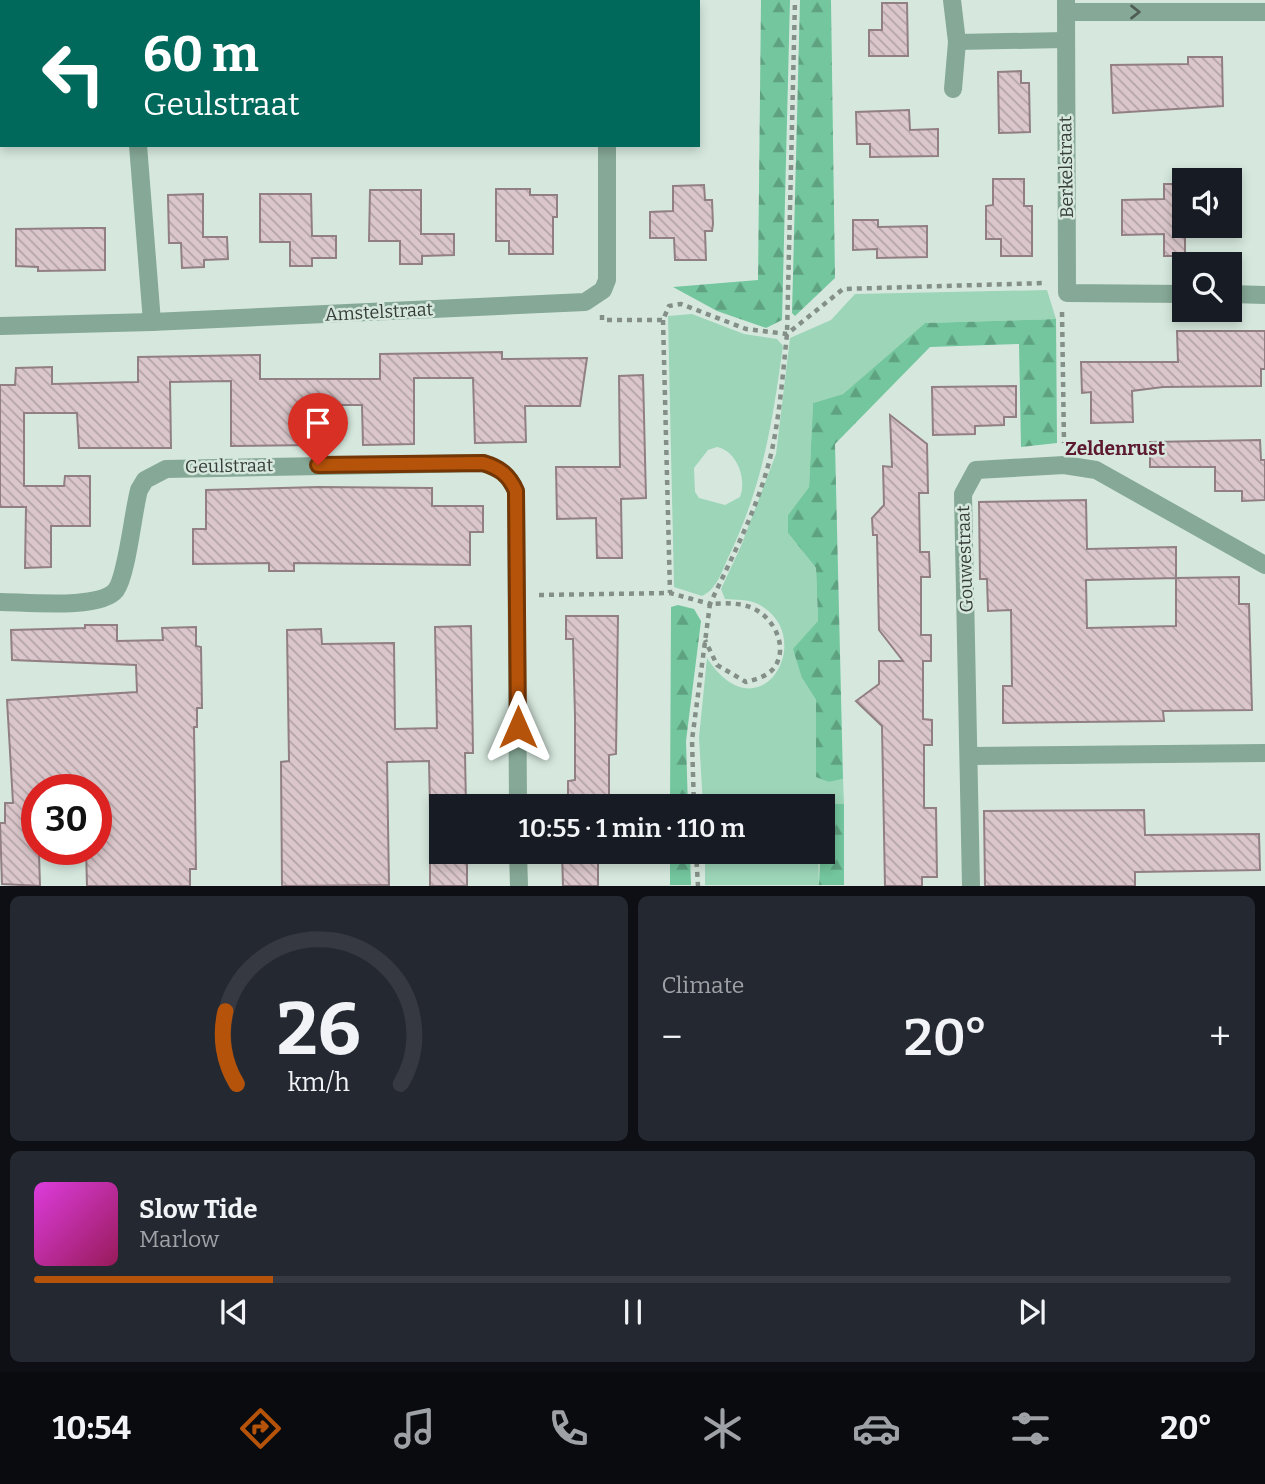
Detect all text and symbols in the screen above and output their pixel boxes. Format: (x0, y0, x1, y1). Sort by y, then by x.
one-way arrow (1130, 4, 1141, 20)
text: 60 m (143, 25, 259, 84)
icon: left (28, 28, 119, 119)
text: Geulstraat (143, 85, 300, 123)
street label: Berkelstraat (1054, 115, 1078, 218)
map controls (1172, 168, 1242, 322)
button: sound (1172, 168, 1242, 238)
button: search (1172, 252, 1242, 322)
street label: Amstelstraat (324, 298, 434, 326)
pin (288, 393, 348, 465)
icon: arrive (299, 404, 337, 442)
district label: Zeldenrust (1065, 437, 1165, 460)
street label: Geulstraat (185, 454, 274, 478)
street label: Gouwestraat (952, 505, 978, 613)
position arrow (481, 690, 555, 764)
speed limit sign: 30 (21, 774, 112, 865)
text: 10:55 · 1 min · 110 m (519, 813, 745, 844)
text: Climate (662, 971, 744, 999)
text: 26 (277, 987, 361, 1074)
text: 20° (904, 1006, 988, 1069)
text: − (662, 1014, 682, 1060)
text: + (1209, 1014, 1231, 1060)
text: km/h (288, 1068, 350, 1098)
text: Slow Tide (139, 1194, 258, 1225)
text: Marlow (139, 1225, 219, 1253)
icon: previous (215, 1293, 253, 1331)
icon: pause (614, 1293, 652, 1331)
icon: next (1013, 1293, 1051, 1331)
icon: directions (236, 1404, 285, 1453)
icon: music (390, 1404, 439, 1453)
icon: phone (544, 1404, 593, 1453)
icon: climate (698, 1404, 747, 1453)
icon: car (852, 1404, 901, 1453)
icon: filters (1006, 1404, 1055, 1453)
text: 10:54 (53, 1409, 131, 1447)
text: 20° (1160, 1409, 1212, 1447)

